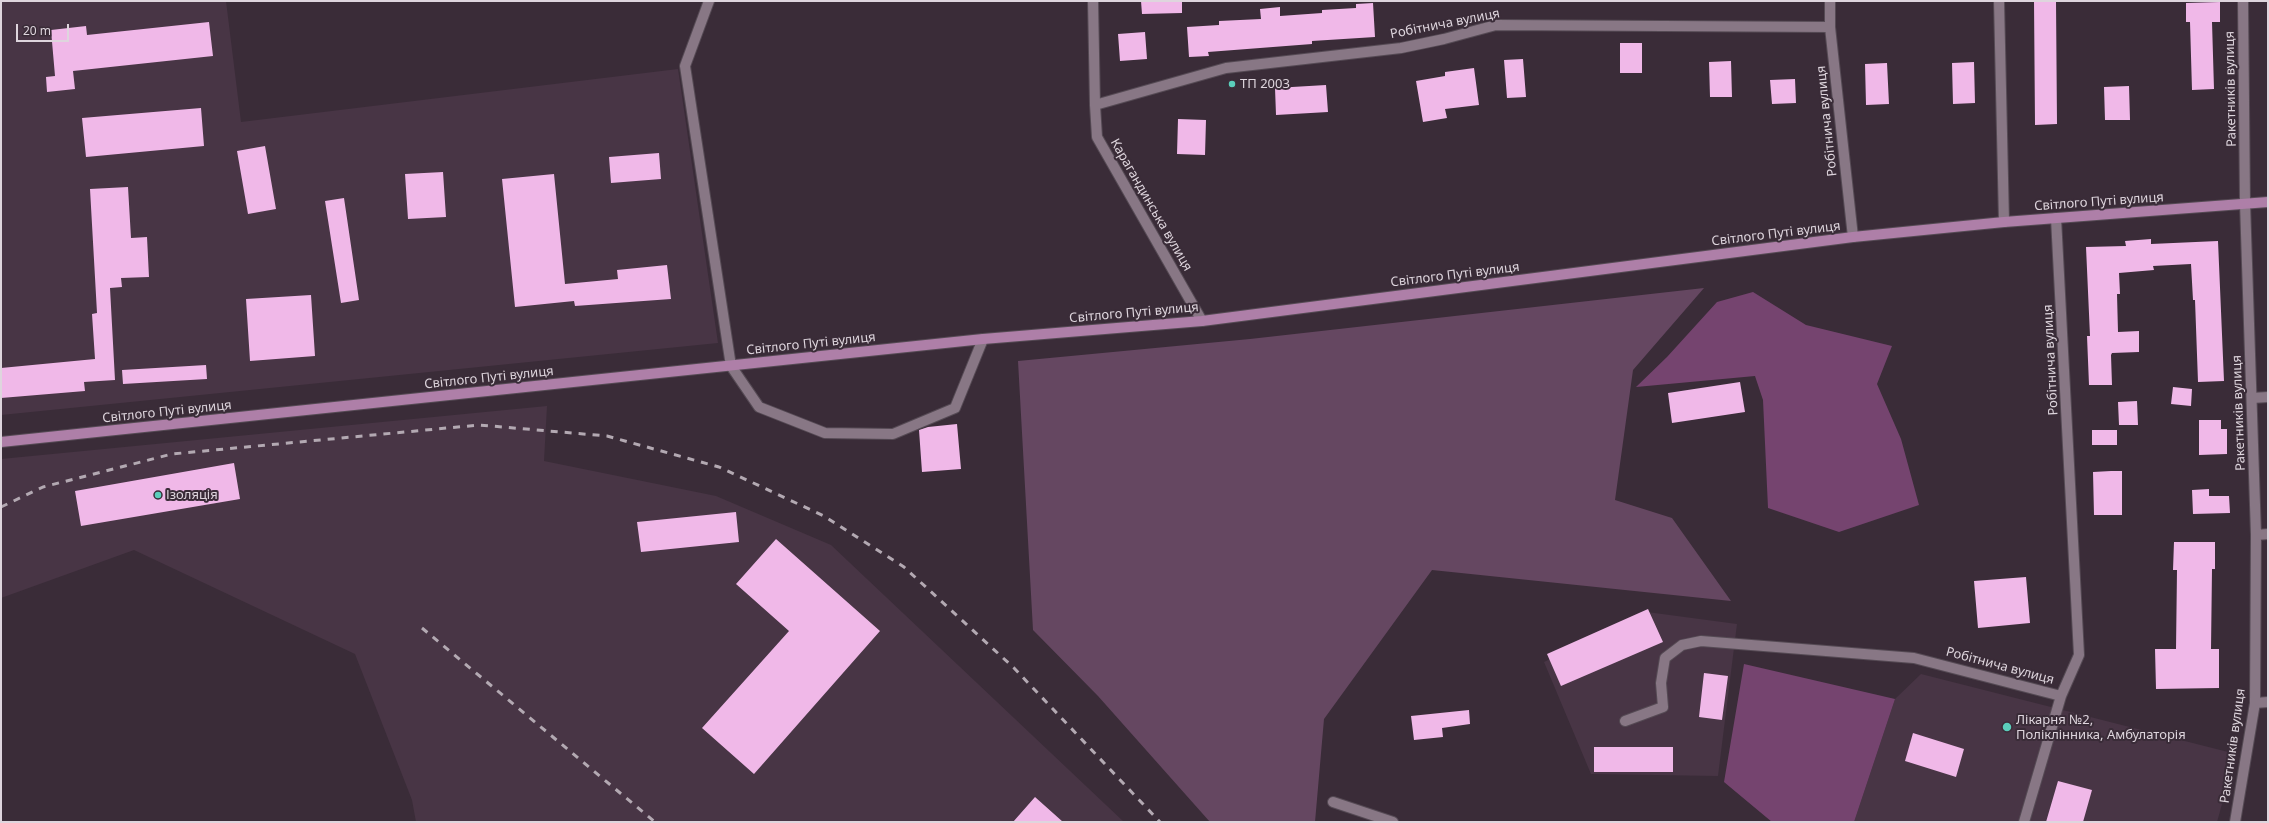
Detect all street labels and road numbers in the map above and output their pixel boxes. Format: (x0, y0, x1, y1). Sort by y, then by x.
street label: Робітнича вулиця (1389, 6, 1501, 42)
street label: Ракетників вулиця (2222, 31, 2240, 147)
street label: Робітнича вулиця (1813, 65, 1841, 177)
street label: Карагандинська вулиця (1107, 136, 1195, 274)
street label: Світлого Путі вулиця (2034, 190, 2164, 214)
street label: Світлого Путі вулиця (1711, 218, 1841, 250)
street label: Світлого Путі вулиця (1390, 259, 1520, 291)
street label: Світлого Путі вулиця (1069, 300, 1199, 326)
street label: Робітнича вулиця (2040, 304, 2062, 416)
street label: Світлого Путі вулиця (746, 329, 876, 359)
street label: Ракетників вулиця (2229, 355, 2249, 471)
street label: Світлого Путі вулиця (424, 363, 554, 393)
street label: Світлого Путі вулиця (102, 397, 232, 427)
street label: Робітнича вулиця (1944, 644, 2056, 688)
street label: Ракетників вулиця (2217, 688, 2249, 804)

